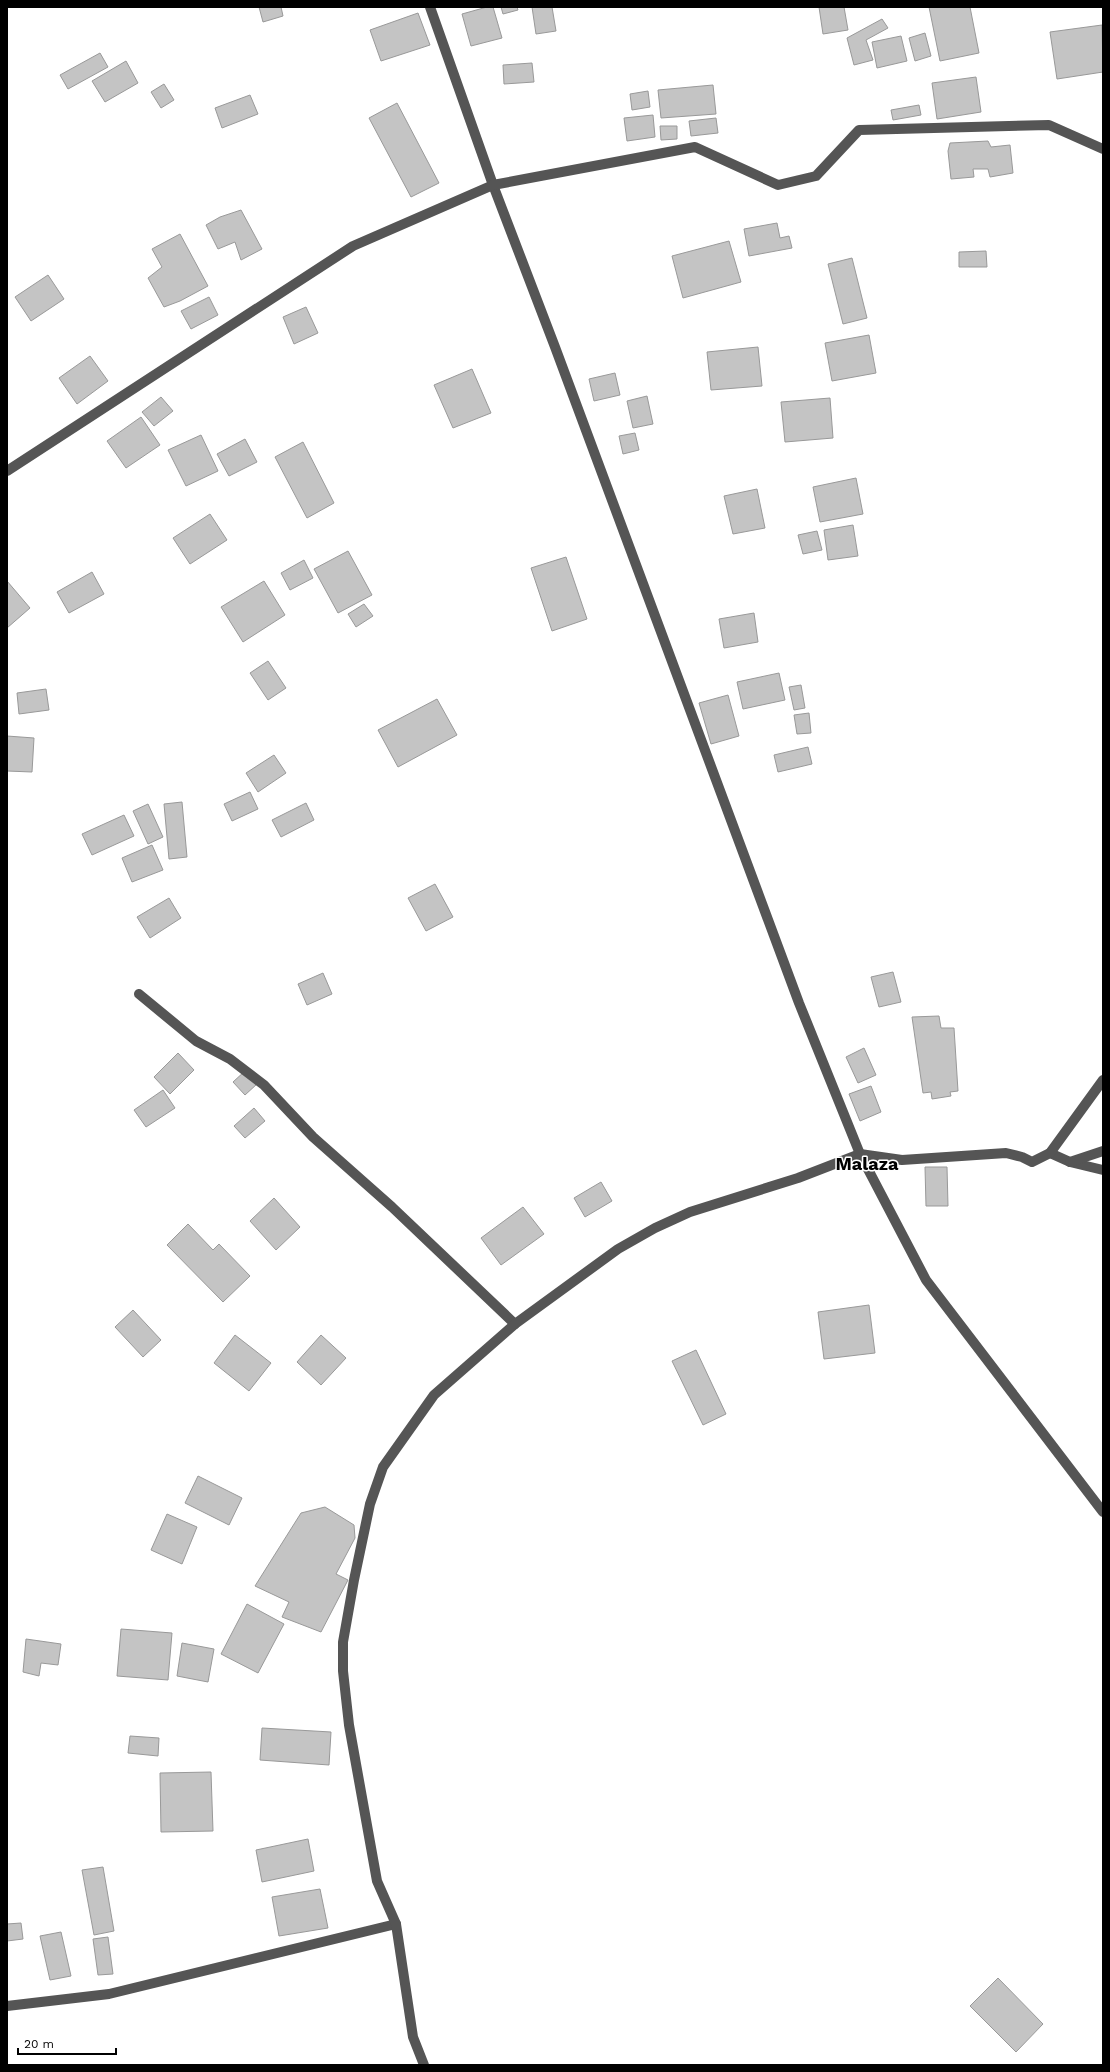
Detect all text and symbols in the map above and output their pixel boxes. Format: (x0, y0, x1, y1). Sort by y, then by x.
district label: Malaza (836, 1153, 899, 1174)
scale bar (18, 2030, 116, 2056)
text: 20 m (24, 2037, 54, 2051)

